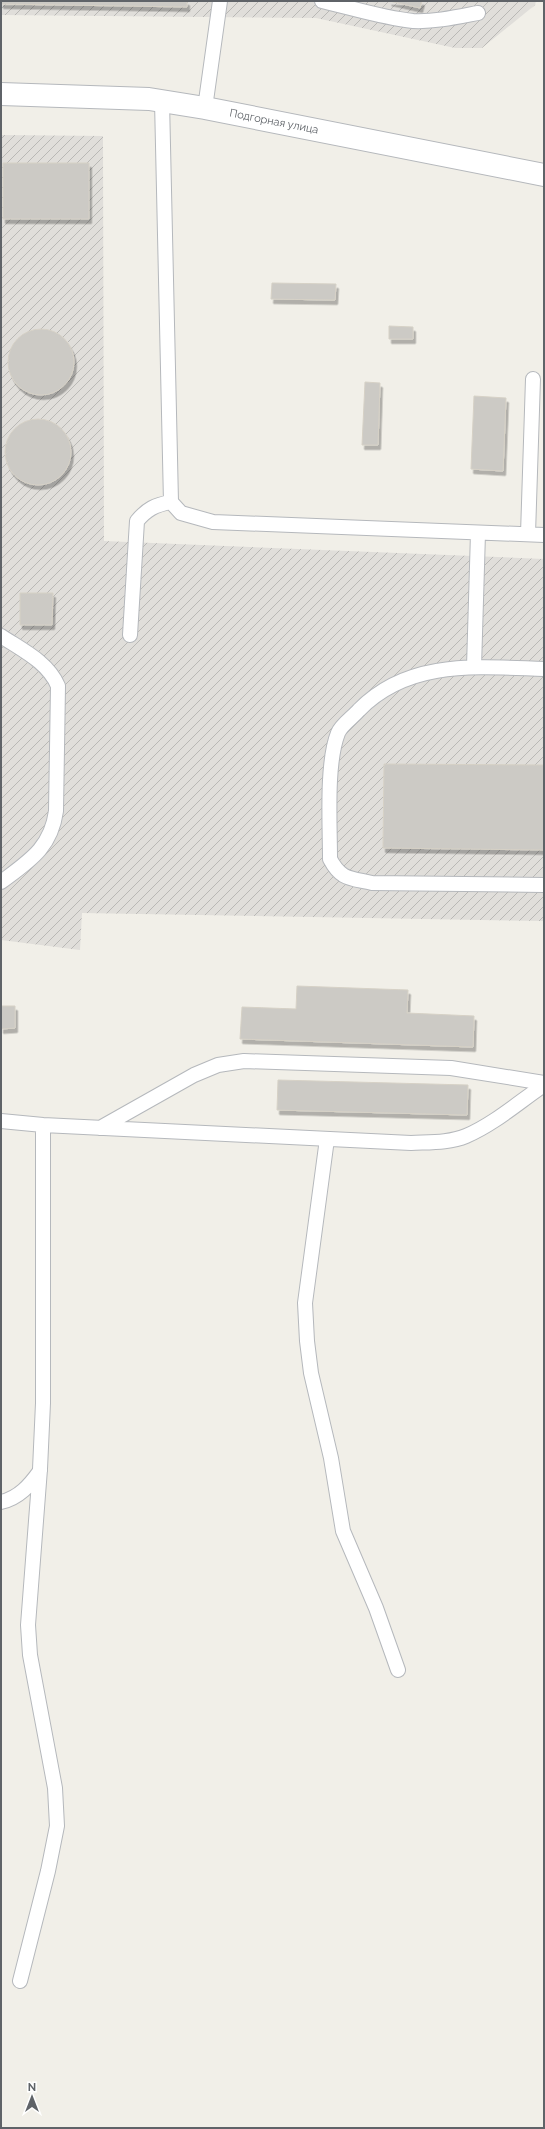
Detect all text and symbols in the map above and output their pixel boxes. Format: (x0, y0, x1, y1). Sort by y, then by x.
street label: Подгорная улица (228, 106, 319, 136)
north arrow (12, 2077, 52, 2117)
text: N (28, 2081, 36, 2094)

